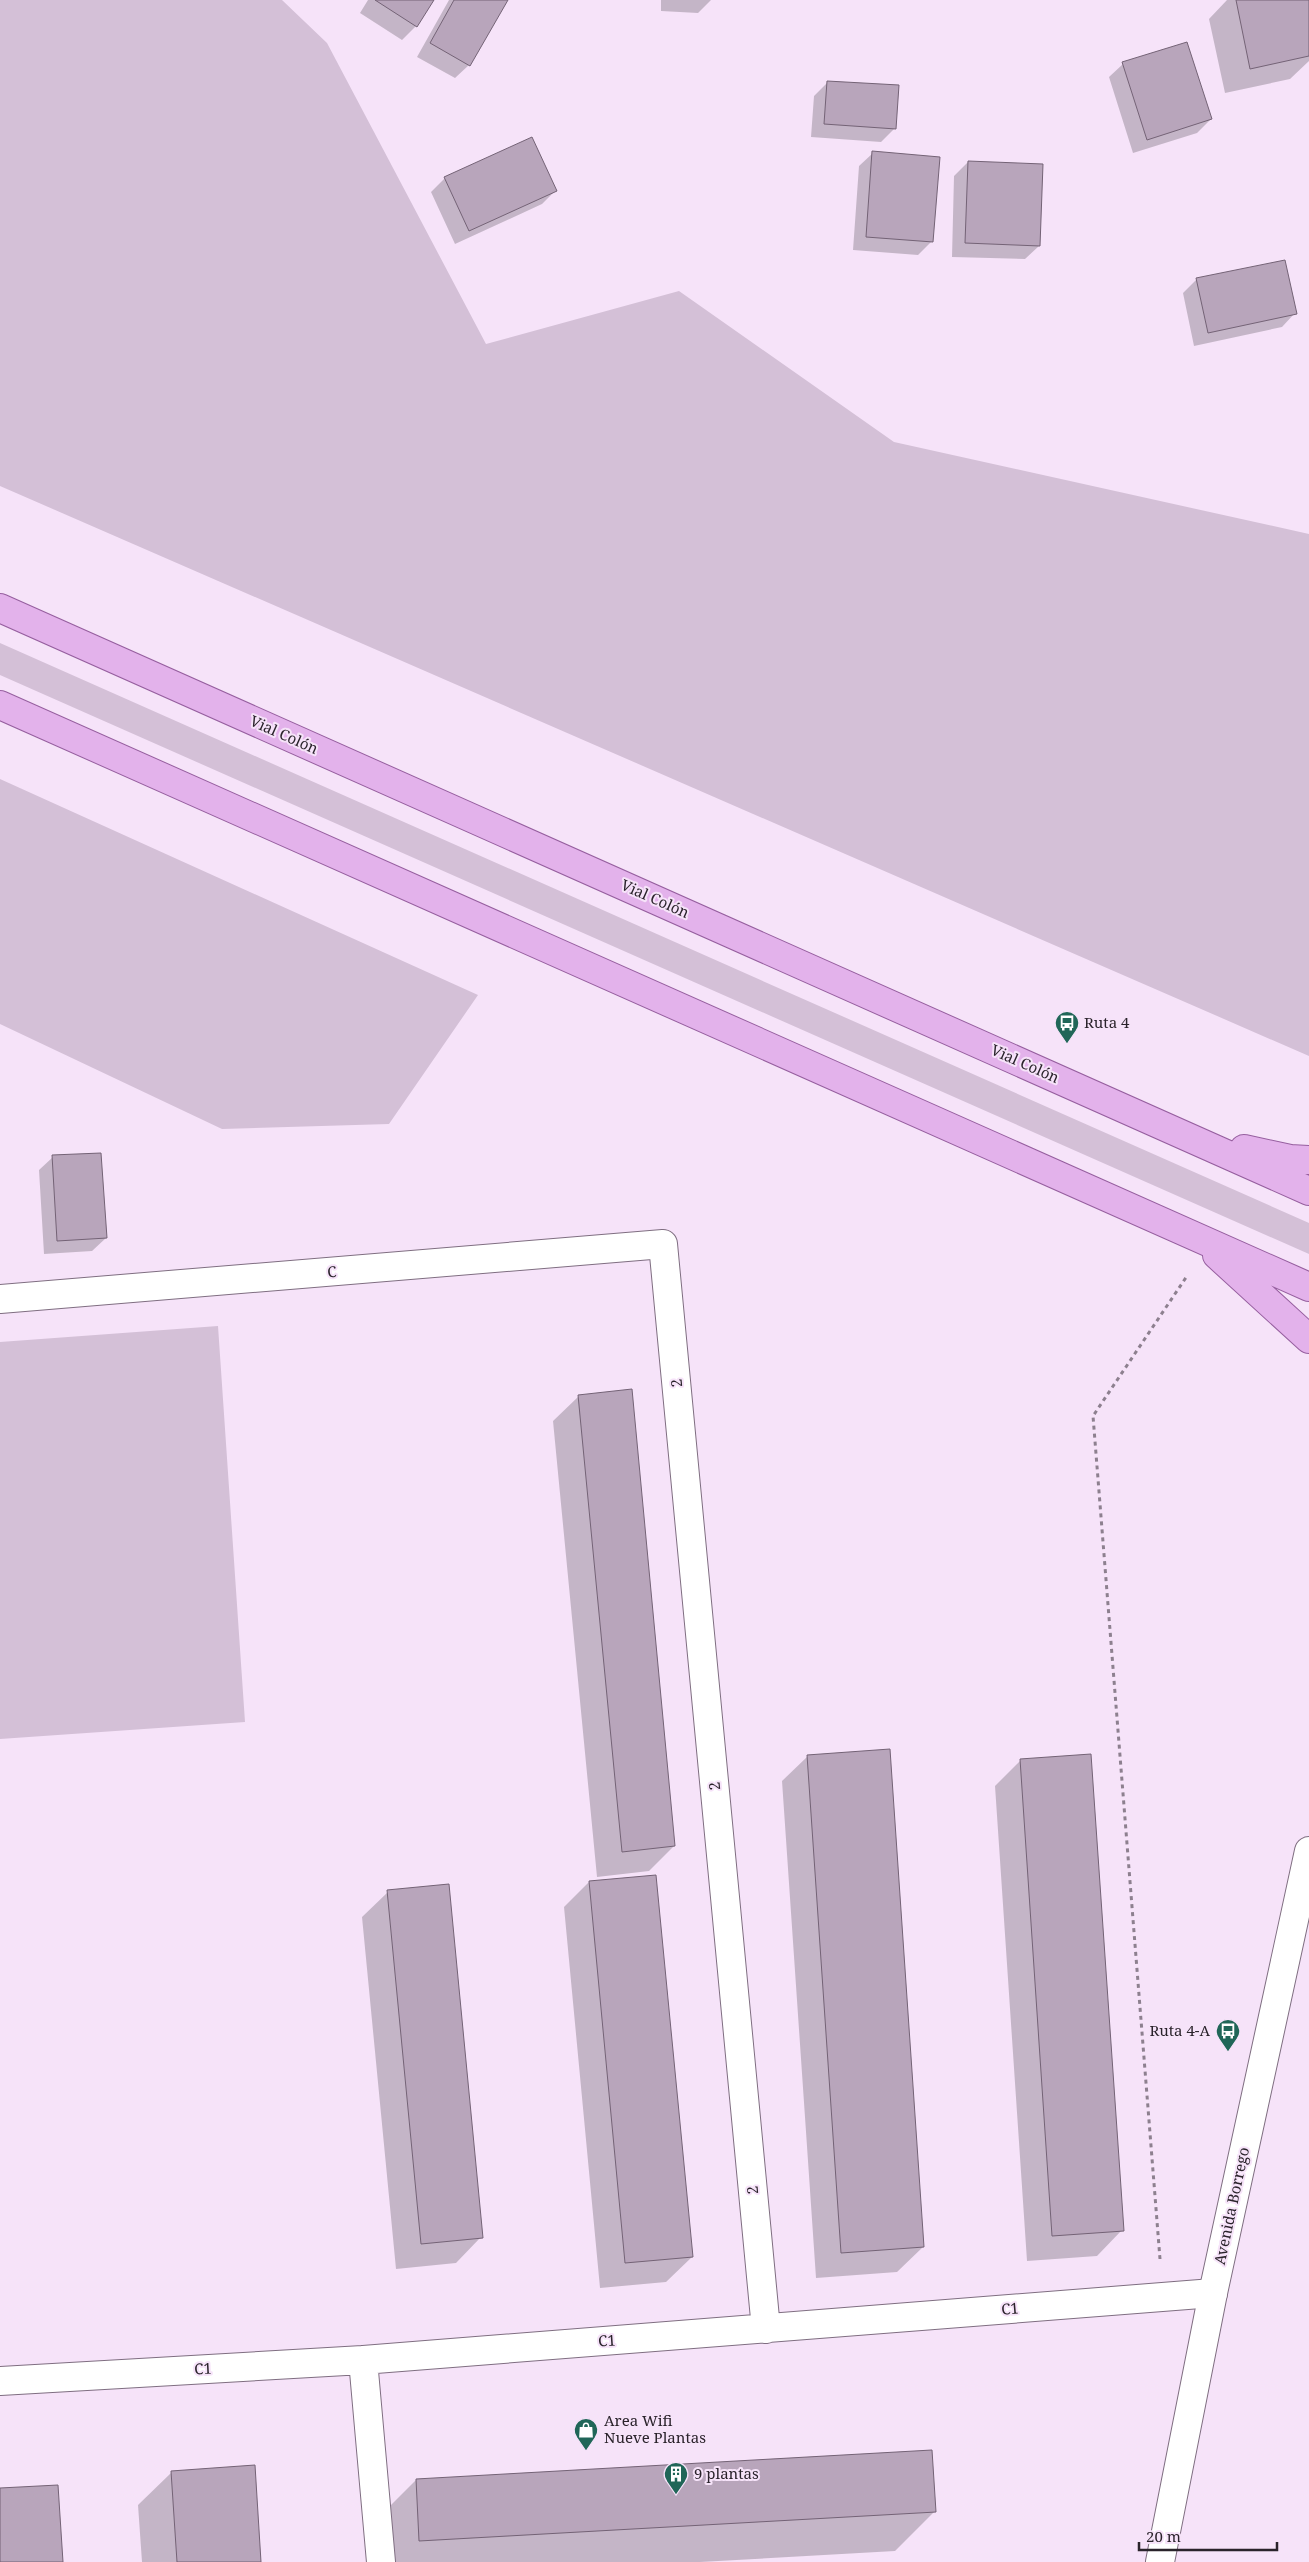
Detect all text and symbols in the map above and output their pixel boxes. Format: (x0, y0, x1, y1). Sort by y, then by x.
street label: Vial Colón (247, 710, 322, 758)
street label: Vial Colón (618, 874, 693, 922)
bus stop icon: Ruta 4 (1054, 1010, 1080, 1044)
place label: Ruta 4 (1084, 1012, 1130, 1032)
street label: Vial Colón (988, 1039, 1063, 1087)
street label: C (326, 1261, 337, 1281)
street label: 2 (666, 1378, 686, 1388)
street label: 2 (704, 1781, 724, 1791)
bus stop icon: Ruta 4-A (1215, 2018, 1241, 2052)
place label: Ruta 4-A (1149, 2020, 1210, 2040)
street label: Avenida Borrego (1209, 2145, 1253, 2266)
street label: 2 (742, 2185, 762, 2195)
street label: C1 (1000, 2297, 1020, 2319)
street label: C1 (597, 2329, 616, 2351)
street label: C1 (194, 2358, 212, 2378)
place label: Area Wifi Nueve Plantas (604, 2410, 706, 2447)
shop icon: Area Wifi Nueve Plantas (573, 2417, 599, 2451)
building icon: 9 plantas (663, 2461, 689, 2495)
place label: 9 plantas (694, 2463, 759, 2483)
scale bar (1139, 2520, 1276, 2552)
text: 20 m (1146, 2526, 1181, 2546)

